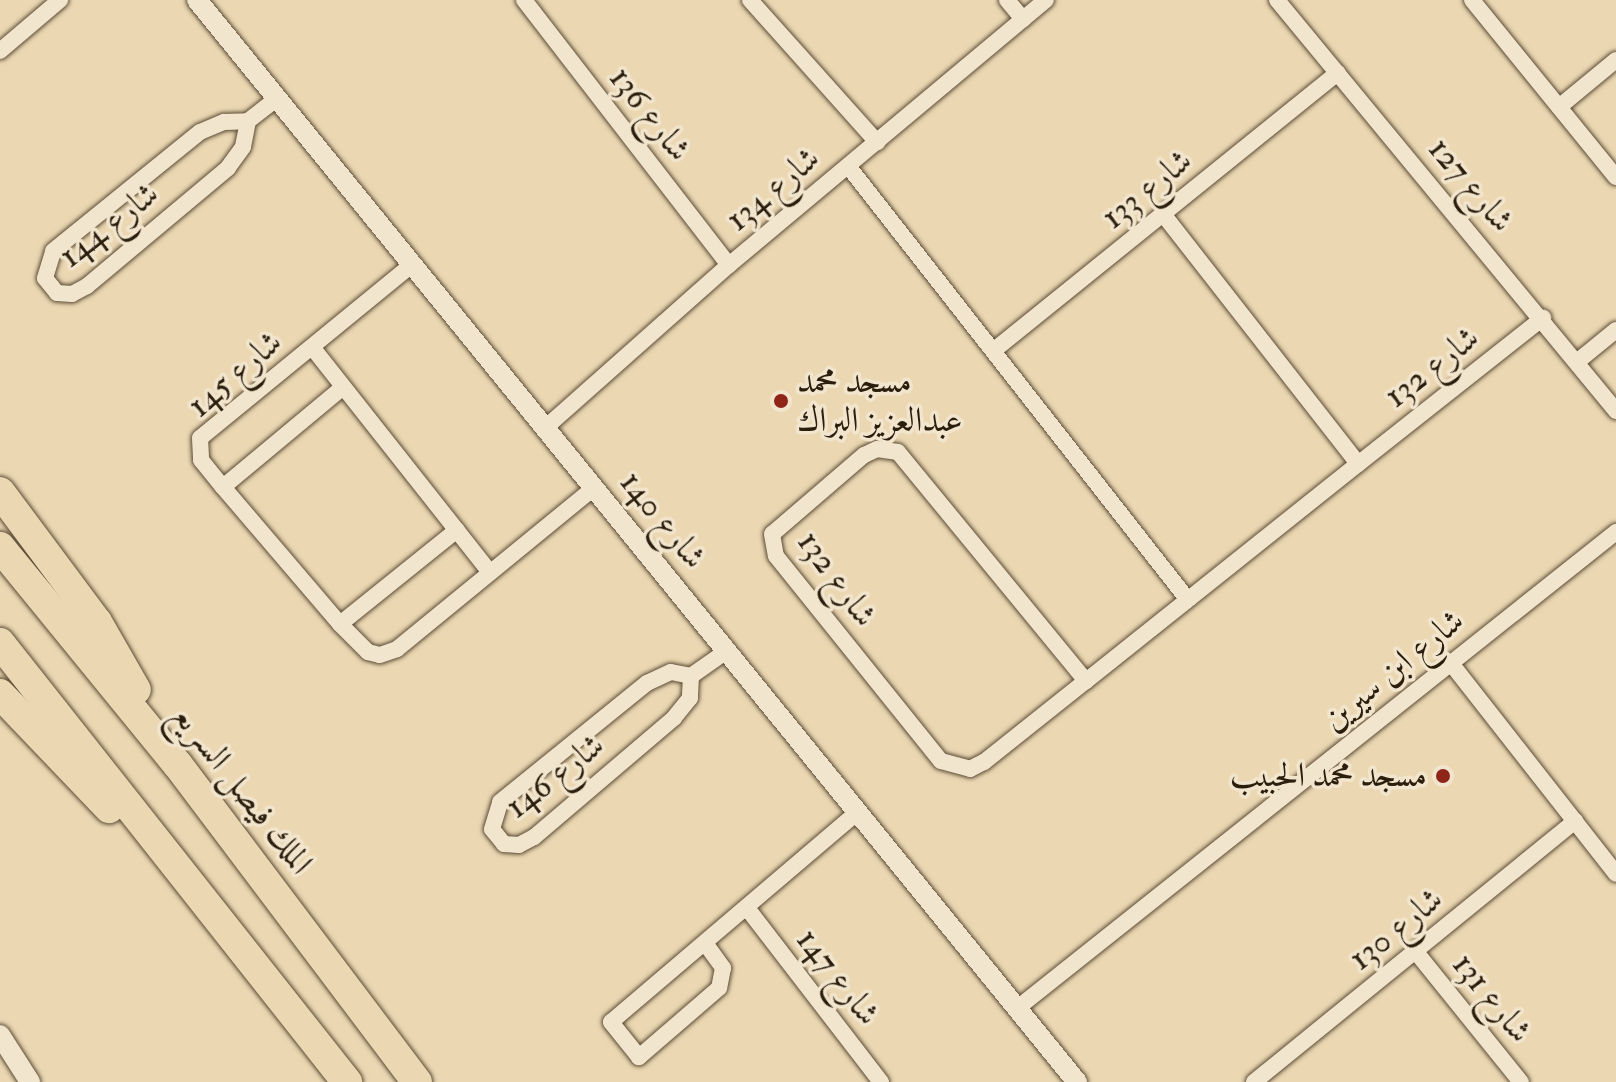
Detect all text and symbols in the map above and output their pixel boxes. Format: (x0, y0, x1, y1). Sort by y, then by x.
street label: شارع 136 (601, 59, 699, 169)
street label: شارع 127 (1420, 129, 1522, 241)
street label: شارع 134 (718, 138, 828, 240)
street label: شارع 133 (1094, 140, 1200, 238)
street label: شارع 144 (51, 174, 167, 276)
street label: شارع 132 (1377, 317, 1487, 417)
street label: شارع 145 (180, 322, 290, 426)
place label: مسجد محمد عبدالعزيز البراك (797, 361, 963, 440)
marker: مسجد محمد عبدالعزيز البراك (772, 392, 790, 410)
street label: شارع 140 (611, 463, 715, 577)
street label: شارع 132 (789, 523, 885, 635)
street label: شارع ابن سيرين (1314, 600, 1472, 740)
street label: الملك فيصل السريع (163, 696, 321, 882)
street label: شارع 146 (498, 725, 612, 827)
place label: مسجد محمد الحبيب (1230, 756, 1427, 796)
marker: مسجد محمد الحبيب (1434, 767, 1452, 785)
street label: شارع 130 (1341, 879, 1451, 979)
street label: شارع 147 (788, 921, 888, 1033)
street label: شارع 131 (1444, 945, 1540, 1051)

